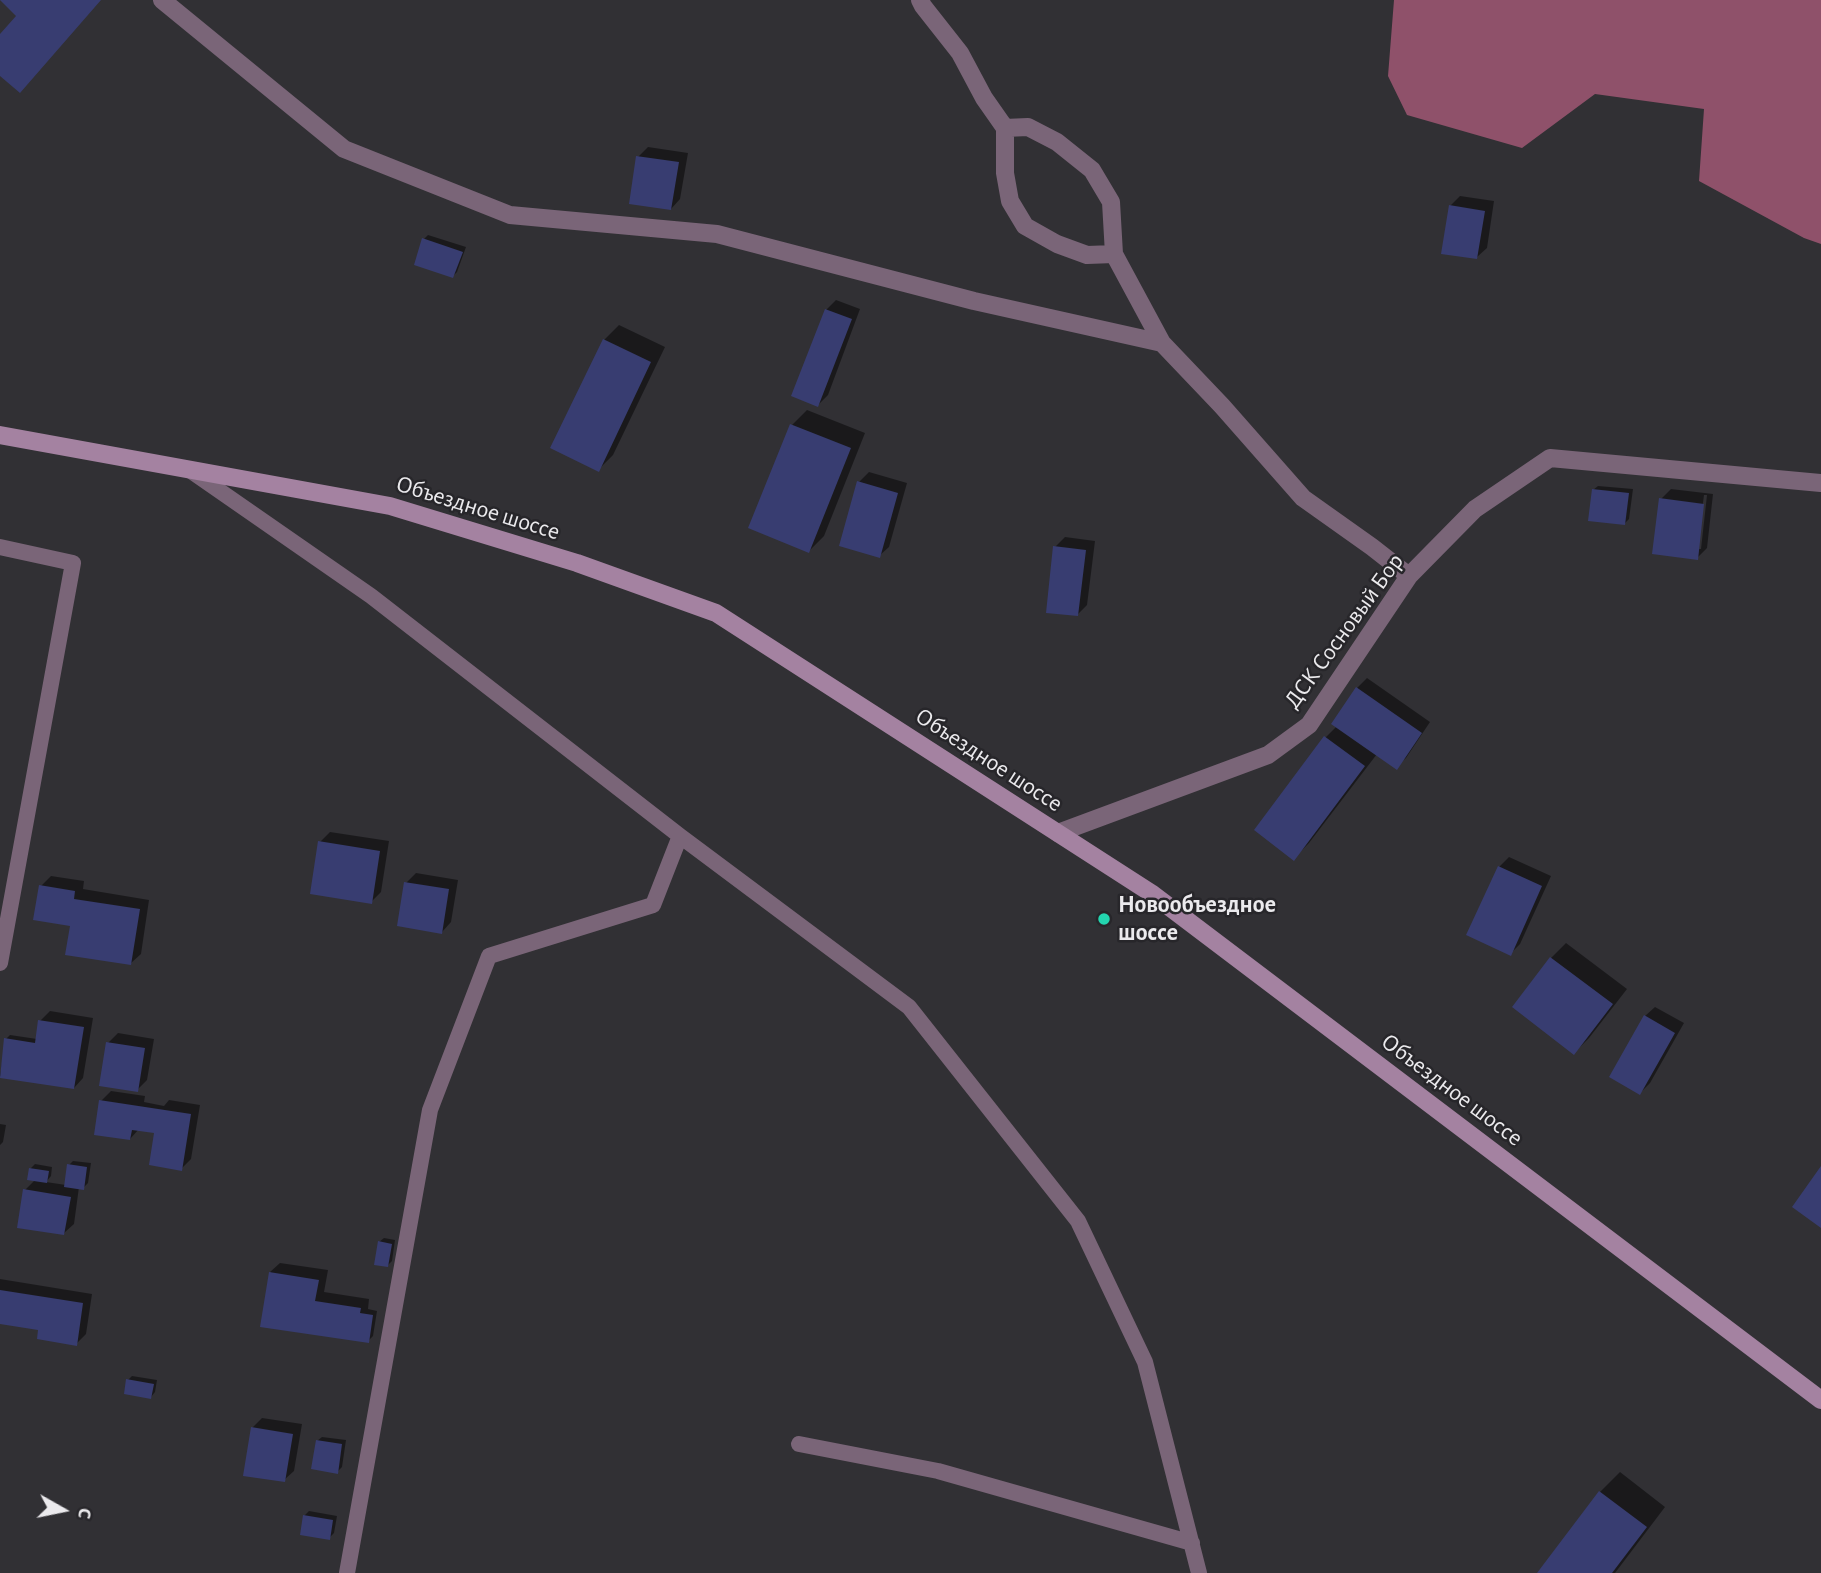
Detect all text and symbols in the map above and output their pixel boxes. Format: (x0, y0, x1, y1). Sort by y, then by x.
street label: Объездное шоссе (393, 469, 563, 547)
street label: ДСК Сосновый Бор (1278, 548, 1410, 714)
street label: Объездное шоссе (910, 702, 1068, 818)
place label: Новообъездное шоссе (1118, 891, 1276, 947)
marker: Новообъездное шоссе (1096, 911, 1112, 927)
street label: Объездное шоссе (1375, 1027, 1529, 1153)
north arrow (28, 1475, 98, 1545)
text: С (74, 1507, 94, 1520)

